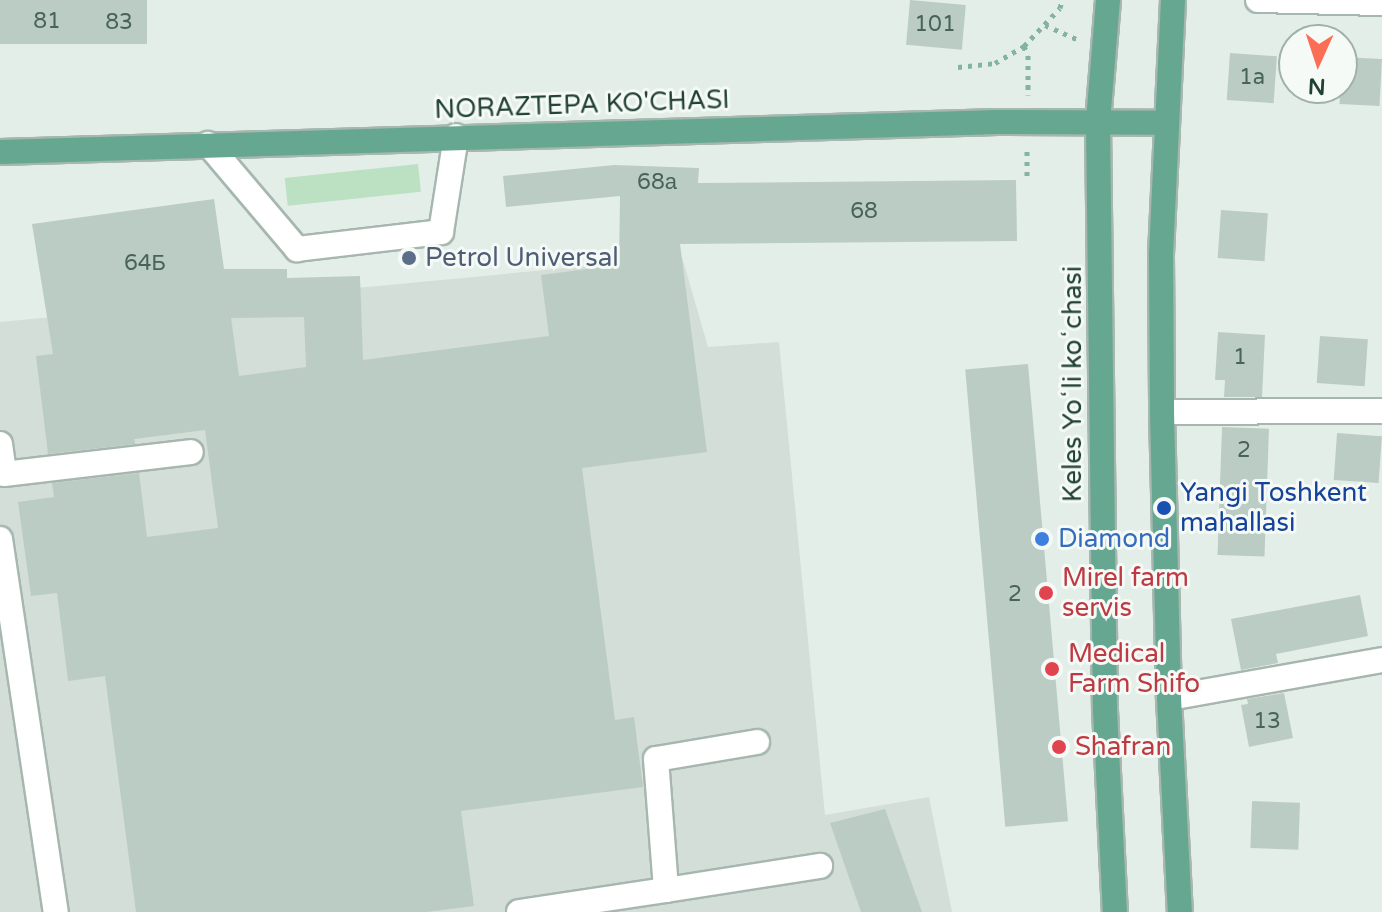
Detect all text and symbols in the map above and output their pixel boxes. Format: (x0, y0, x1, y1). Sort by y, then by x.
house number: 81 (33, 9, 61, 35)
house number: 83 (105, 10, 133, 36)
house number: 101 (914, 12, 956, 38)
north arrow (1278, 24, 1358, 104)
house number: 1a (1239, 65, 1265, 91)
text: N (1307, 73, 1326, 99)
street label: NORAZTEPA KO'CHASI (434, 84, 730, 126)
house number: 68а (637, 170, 677, 196)
house number: 68 (850, 199, 878, 225)
place label: Petrol Universal (425, 242, 619, 274)
marker: Petrol Universal (400, 249, 418, 267)
house number: 64Б (124, 251, 166, 277)
street label: Keles Yoʻli koʻchasi (1057, 266, 1089, 502)
house number: 1 (1233, 345, 1247, 371)
house number: 2 (1237, 438, 1251, 464)
place label: Yangi Toshkent mahallasi (1180, 477, 1367, 538)
marker: Yangi Toshkent mahallasi (1155, 499, 1173, 517)
place label: Diamond (1058, 523, 1170, 555)
marker: Diamond (1033, 530, 1051, 548)
place label: Mirel farm servis (1062, 562, 1189, 624)
house number: 2 (1008, 582, 1022, 608)
marker: Mirel farm servis (1037, 584, 1055, 602)
place label: Medical Farm Shifo (1068, 638, 1200, 700)
marker: Medical Farm Shifo (1043, 660, 1061, 678)
house number: 13 (1253, 709, 1281, 735)
place label: Shafran (1075, 731, 1171, 763)
marker: Shafran (1050, 738, 1068, 756)

